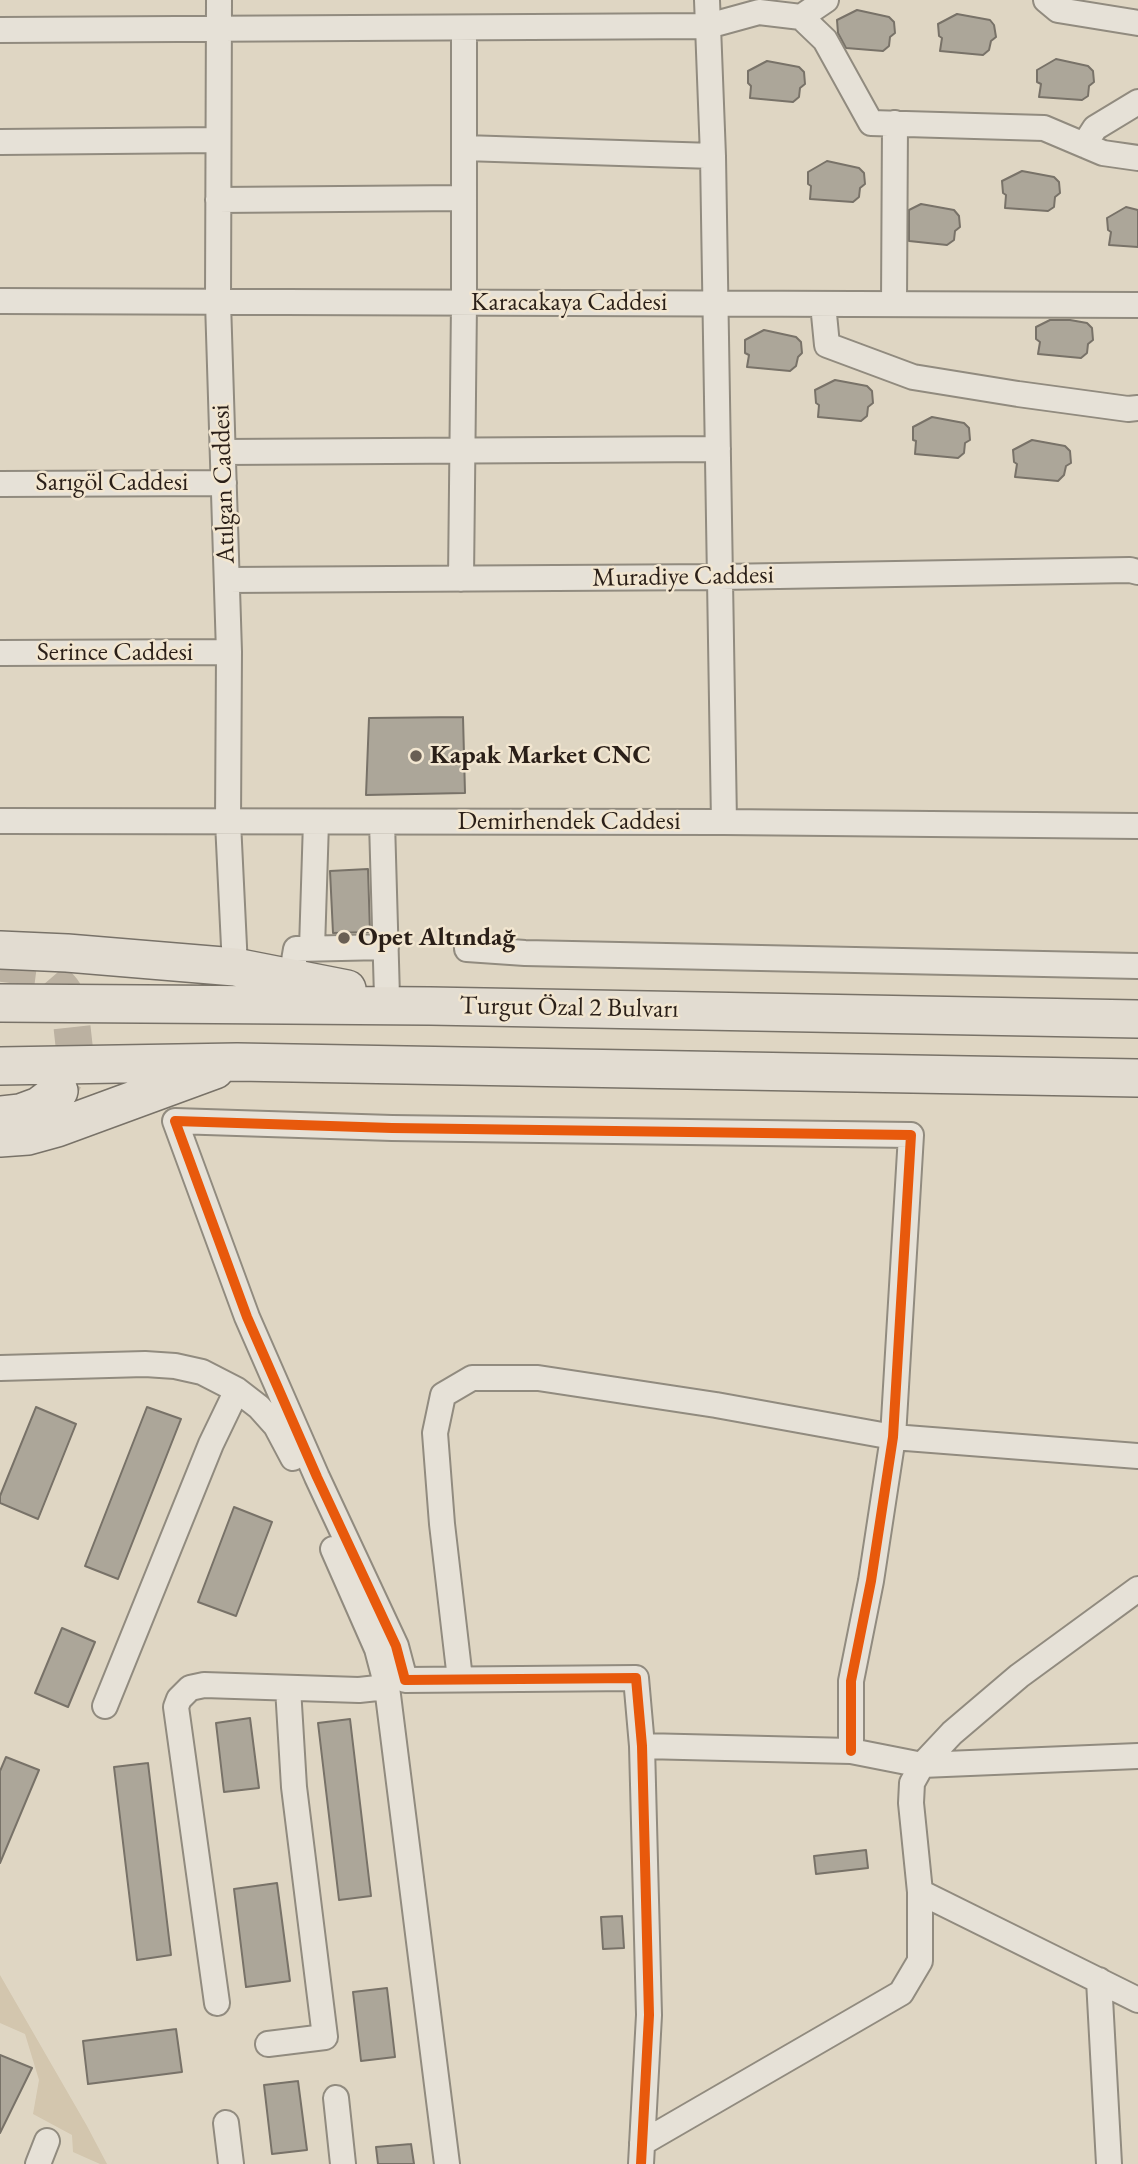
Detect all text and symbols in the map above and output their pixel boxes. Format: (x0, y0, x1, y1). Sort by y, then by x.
street label: Karacakaya Caddesi (471, 287, 667, 319)
street label: Atılgan Caddesi (206, 404, 242, 564)
street label: Sarıgöl Caddesi (36, 467, 188, 499)
street label: Muradiye Caddesi (592, 560, 774, 594)
street label: Serince Caddesi (37, 637, 193, 669)
place label: Kapak Market CNC (430, 740, 651, 772)
marker: Kapak Market CNC (408, 748, 424, 764)
street label: Demirhendek Caddesi (457, 806, 681, 838)
place label: Opet Altındağ (358, 922, 515, 954)
marker: Opet Altındağ (336, 930, 352, 946)
street label: Turgut Özal 2 Bulvarı (459, 990, 679, 1026)

